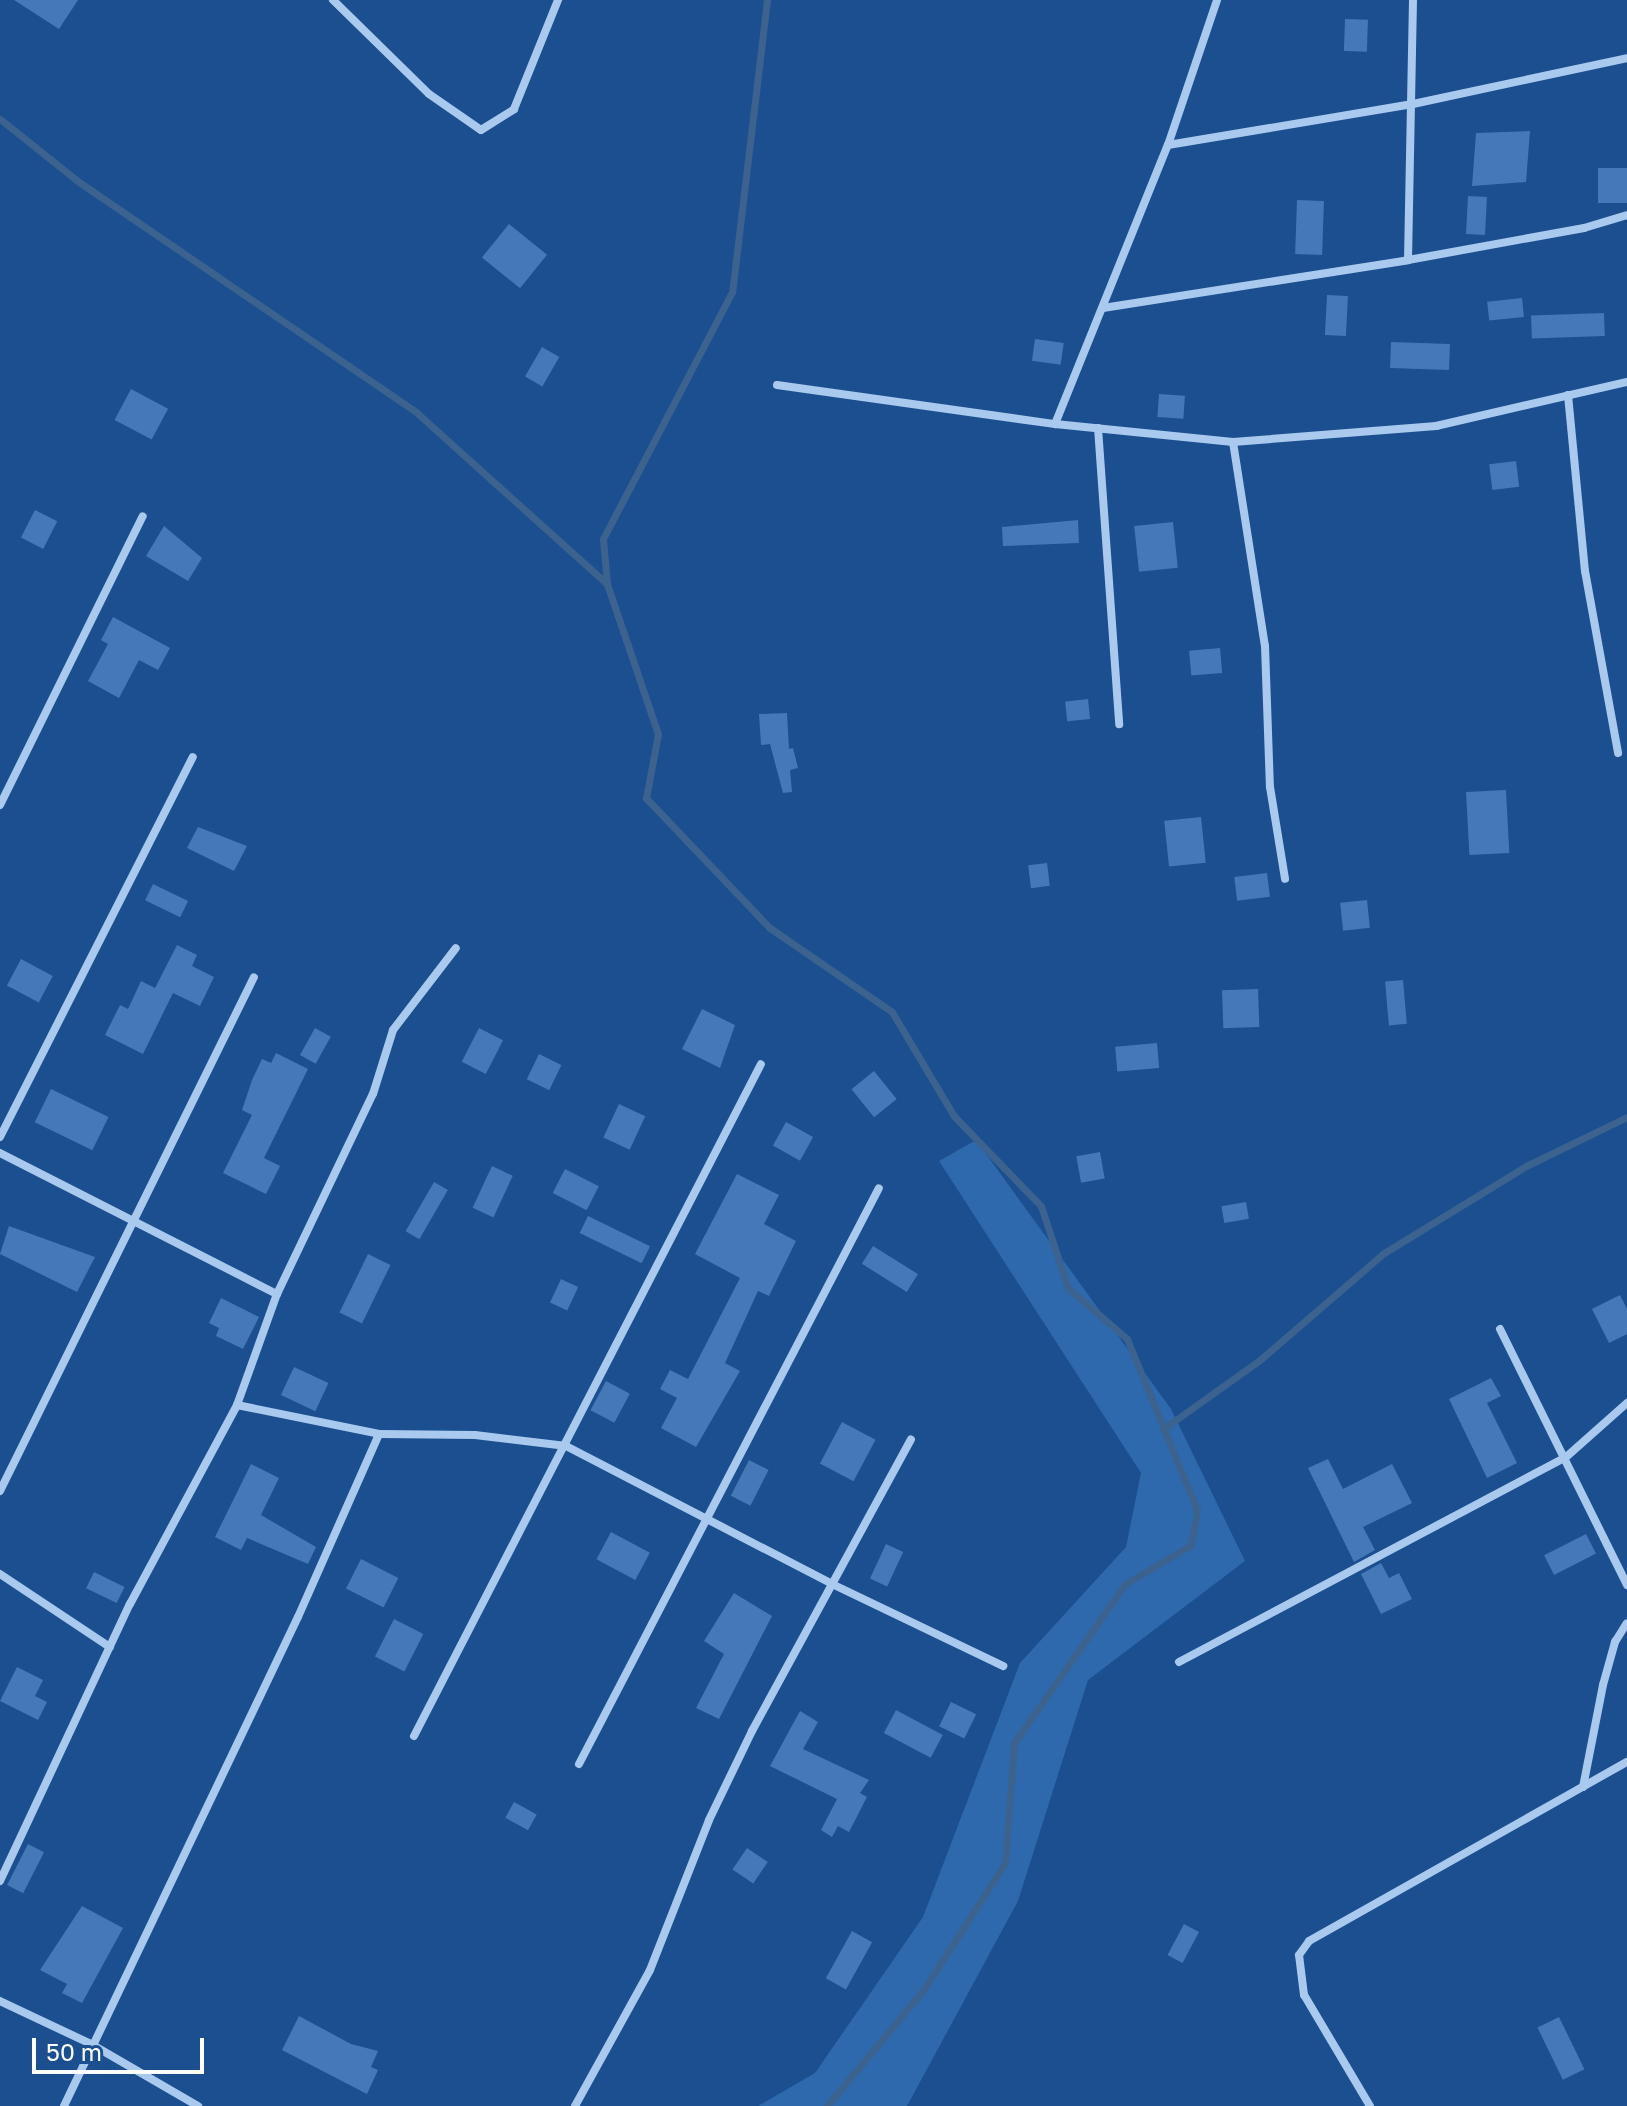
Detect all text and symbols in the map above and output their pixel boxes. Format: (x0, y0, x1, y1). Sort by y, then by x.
scale bar (36, 2022, 208, 2072)
text: 50 m (46, 2037, 102, 2066)

